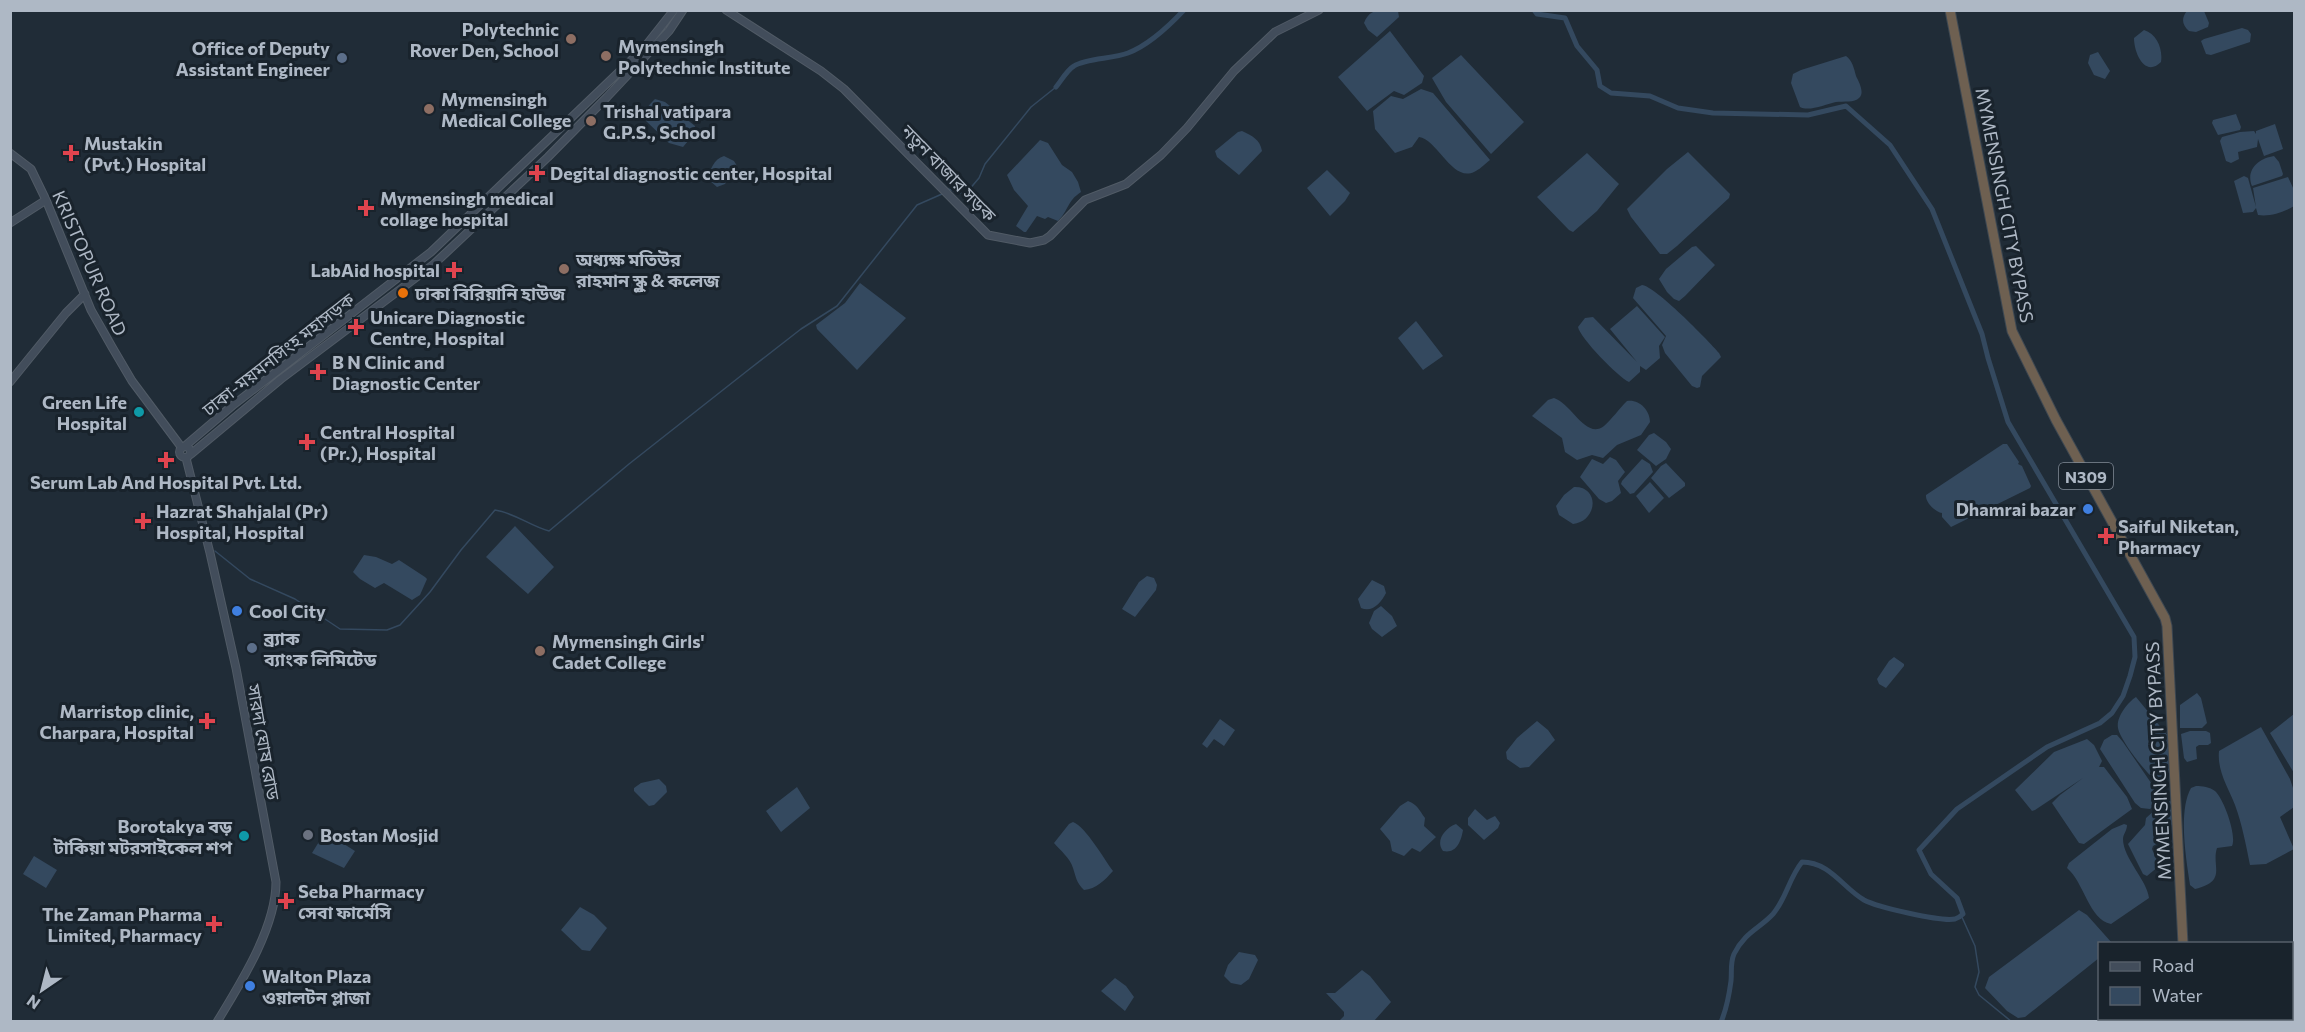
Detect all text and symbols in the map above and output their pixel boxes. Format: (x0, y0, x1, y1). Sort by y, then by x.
place label: Polytechnic Rover Den, School (410, 18, 559, 61)
marker: Polytechnic Rover Den, School (564, 32, 578, 46)
place label: Mymensingh Polytechnic Institute (618, 35, 791, 78)
place label: Office of Deputy Assistant Engineer (176, 37, 331, 80)
marker: Mymensingh Polytechnic Institute (599, 49, 613, 63)
marker: Office of Deputy Assistant Engineer (335, 51, 349, 65)
street label: MYMENSINGH CITY BYPASS (1971, 86, 2039, 324)
place label: Mymensingh Medical College (441, 88, 571, 131)
place label: Trishal vatipara G.P.S., School (603, 100, 731, 143)
marker: Mymensingh Medical College (422, 102, 436, 116)
marker: Trishal vatipara G.P.S., School (584, 114, 598, 128)
street label: নতুন বাজার সড়ক (896, 119, 1001, 227)
place label: Mustakin (Pvt.) Hospital (84, 132, 206, 175)
marker: Mustakin (Pvt.) Hospital (62, 144, 80, 162)
place label: Degital diagnostic center, Hospital (550, 162, 832, 184)
marker: Degital diagnostic center, Hospital (528, 164, 546, 182)
street label: KRISTOPUR ROAD (48, 187, 132, 339)
place label: Mymensingh medical collage hospital (380, 187, 554, 230)
marker: Mymensingh medical collage hospital (357, 199, 375, 217)
place label: অধ্যক্ষ মতিউর রাহমান স্কুল & কলেজ (575, 248, 720, 293)
place label: LabAid hospital (310, 259, 440, 281)
marker: LabAid hospital (445, 261, 463, 279)
marker: অধ্যক্ষ মতিউর রাহমান স্কুল & কলেজ (557, 262, 571, 276)
place label: ঢাকা বিরিয়ানি হাউজ (414, 282, 566, 304)
marker: ঢাকা বিরিয়ানি হাউজ (396, 286, 410, 300)
street label: ঢাকা-ময়মনসিংহ মহাসড়ক (197, 288, 359, 421)
place label: Unicare Diagnostic Centre, Hospital (370, 306, 525, 349)
marker: Unicare Diagnostic Centre, Hospital (347, 318, 365, 336)
place label: B N Clinic and Diagnostic Center (332, 351, 481, 394)
marker: B N Clinic and Diagnostic Center (309, 363, 327, 381)
place label: Green Life Hospital (42, 391, 127, 434)
marker: Green Life Hospital (132, 405, 146, 419)
place label: Central Hospital (Pr.), Hospital (320, 421, 455, 464)
marker: Central Hospital (Pr.), Hospital (298, 433, 316, 451)
marker: Serum Lab And Hospital Pvt. Ltd. (157, 451, 175, 469)
road number: N309 (2059, 463, 2113, 489)
place label: Serum Lab And Hospital Pvt. Ltd. (30, 471, 302, 493)
place label: Dhamrai bazar (1956, 498, 2077, 520)
place label: Hazrat Shahjalal (Pr) Hospital, Hospital (156, 500, 328, 543)
marker: Dhamrai bazar (2081, 502, 2095, 516)
marker: Hazrat Shahjalal (Pr) Hospital, Hospital (134, 512, 152, 530)
place label: Saiful Niketan, Pharmacy (2118, 515, 2239, 558)
marker: Saiful Niketan, Pharmacy (2099, 529, 2113, 543)
place label: Cool City (249, 600, 326, 622)
marker: Cool City (230, 604, 244, 618)
place label: ব্র্যাক ব্যাংক লিমিটেড (263, 627, 377, 670)
place label: Mymensingh Girls' Cadet College (552, 630, 705, 673)
marker: ব্র্যাক ব্যাংক লিমিটেড (245, 641, 259, 655)
street label: MYMENSINGH CITY BYPASS (2141, 641, 2175, 881)
marker: Mymensingh Girls' Cadet College (533, 644, 547, 658)
street label: সারদা ঘোষ রোড (243, 682, 285, 802)
place label: Marristop clinic, Charpara, Hospital (39, 700, 194, 743)
marker: Marristop clinic, Charpara, Hospital (198, 712, 216, 730)
place label: Borotakya বড় টাকিয়া মটরসাইকেল শপ (53, 815, 233, 858)
place label: Bostan Mosjid (320, 824, 438, 846)
marker: Bostan Mosjid (301, 828, 315, 842)
marker: Borotakya বড় টাকিয়া মটরসাইকেল শপ (237, 829, 251, 843)
place label: Seba Pharmacy সেবা ফার্মেসি (298, 880, 425, 923)
marker: Seba Pharmacy সেবা ফার্মেসি (279, 894, 293, 908)
place label: The Zaman Pharma Limited, Pharmacy (42, 903, 202, 946)
marker: The Zaman Pharma Limited, Pharmacy (207, 917, 221, 931)
legend (2098, 942, 2293, 1020)
text: Road (2152, 954, 2194, 976)
north arrow (12, 960, 72, 1020)
place label: Walton Plaza ওয়ালটন প্লাজা (262, 965, 371, 1008)
marker: Walton Plaza ওয়ালটন প্লাজা (243, 979, 257, 993)
text: Water (2152, 984, 2203, 1006)
text: N (23, 991, 43, 1014)

